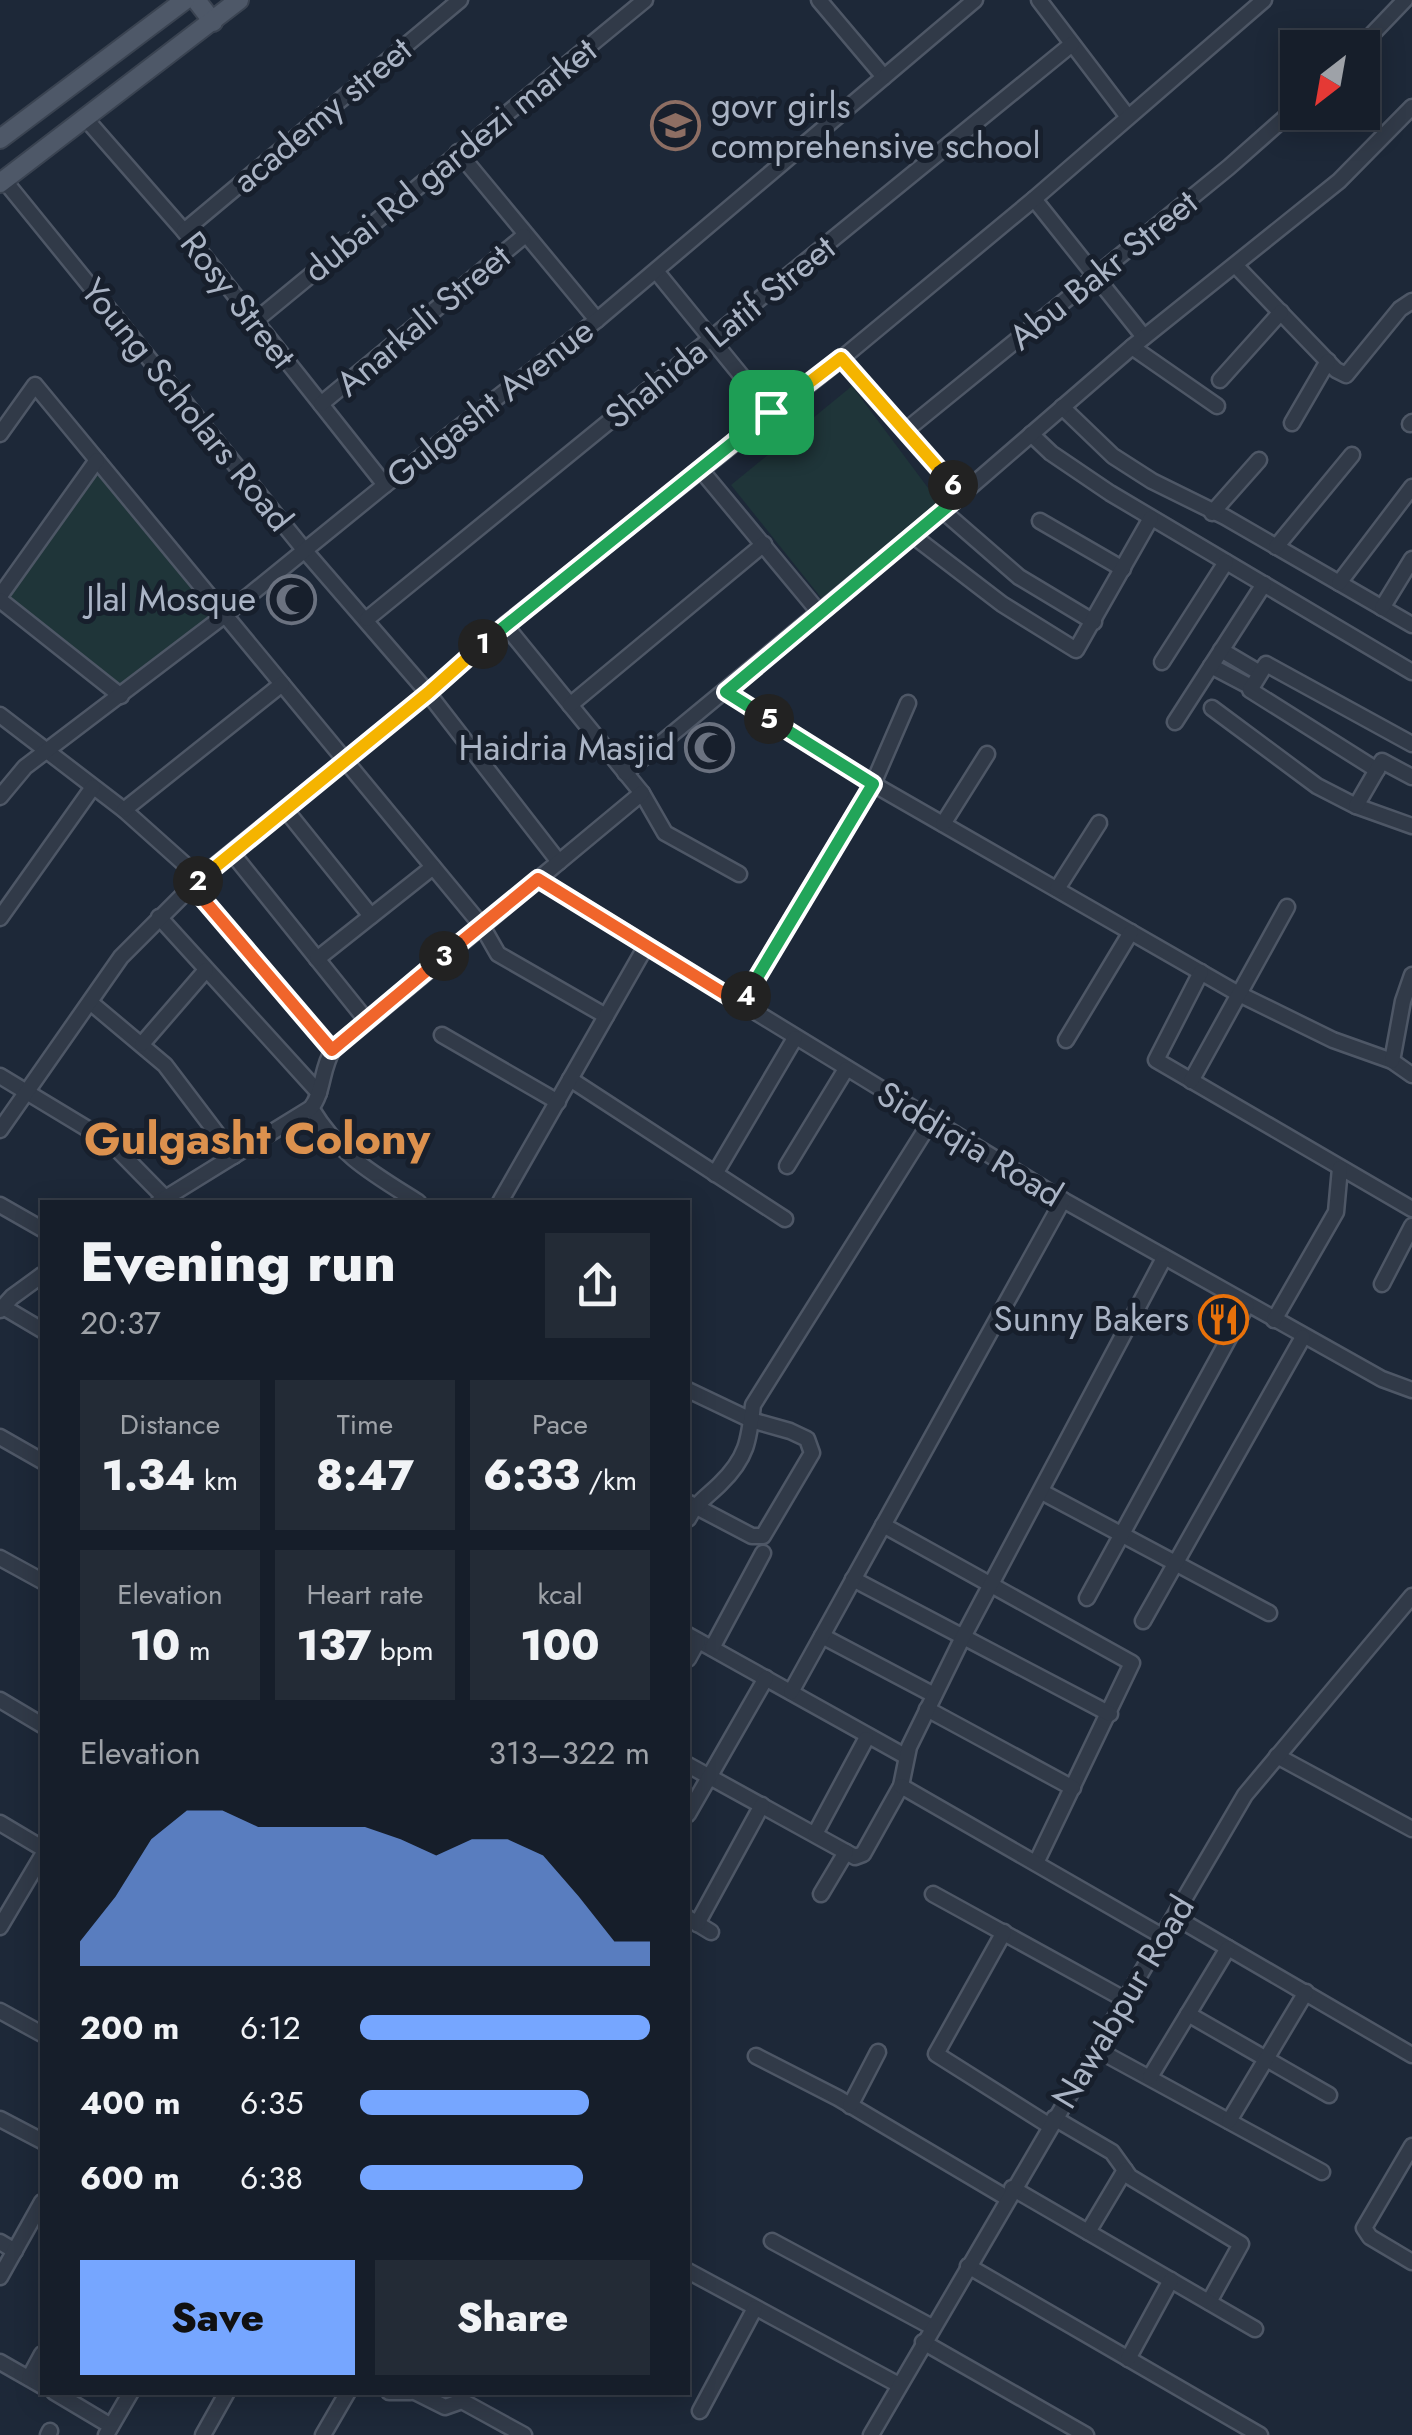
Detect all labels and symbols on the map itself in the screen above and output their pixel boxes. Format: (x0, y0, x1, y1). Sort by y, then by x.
street label: academy street (222, 25, 423, 205)
street label: dubai Rd gardezi market (293, 26, 608, 294)
north arrow (1280, 30, 1380, 130)
place label: govr girls comprehensive school (711, 81, 1040, 171)
school or university icon: govr girls comprehensive school (650, 100, 702, 152)
street label: Abu Bakr Street (998, 178, 1208, 362)
street label: Rosy Street (168, 221, 308, 380)
street label: Shahida Latif Street (594, 223, 846, 441)
street label: Anarkali Street (325, 232, 521, 408)
street label: Young Scholars Road (69, 268, 305, 542)
street label: Gulgasht Avenue (376, 306, 604, 500)
pin (729, 370, 814, 455)
pin: 6 (928, 460, 978, 510)
mosque icon: Jlal Mosque (265, 573, 317, 625)
place label: Jlal Mosque (82, 574, 256, 624)
pin: 1 (458, 619, 508, 669)
pin: 5 (744, 694, 794, 744)
mosque icon: Haidria Masjid (684, 722, 736, 774)
place label: Haidria Masjid (459, 723, 675, 773)
pin: 2 (173, 856, 223, 906)
pin: 3 (419, 931, 469, 981)
pin: 4 (721, 971, 771, 1021)
street label: Siddiqia Road (867, 1069, 1073, 1219)
district label: Gulgasht Colony (84, 1106, 431, 1171)
restaurant icon: Sunny Bakers (1198, 1293, 1250, 1345)
place label: Sunny Bakers (994, 1294, 1189, 1344)
street label: Nawabpur Road (1040, 1886, 1206, 2118)

